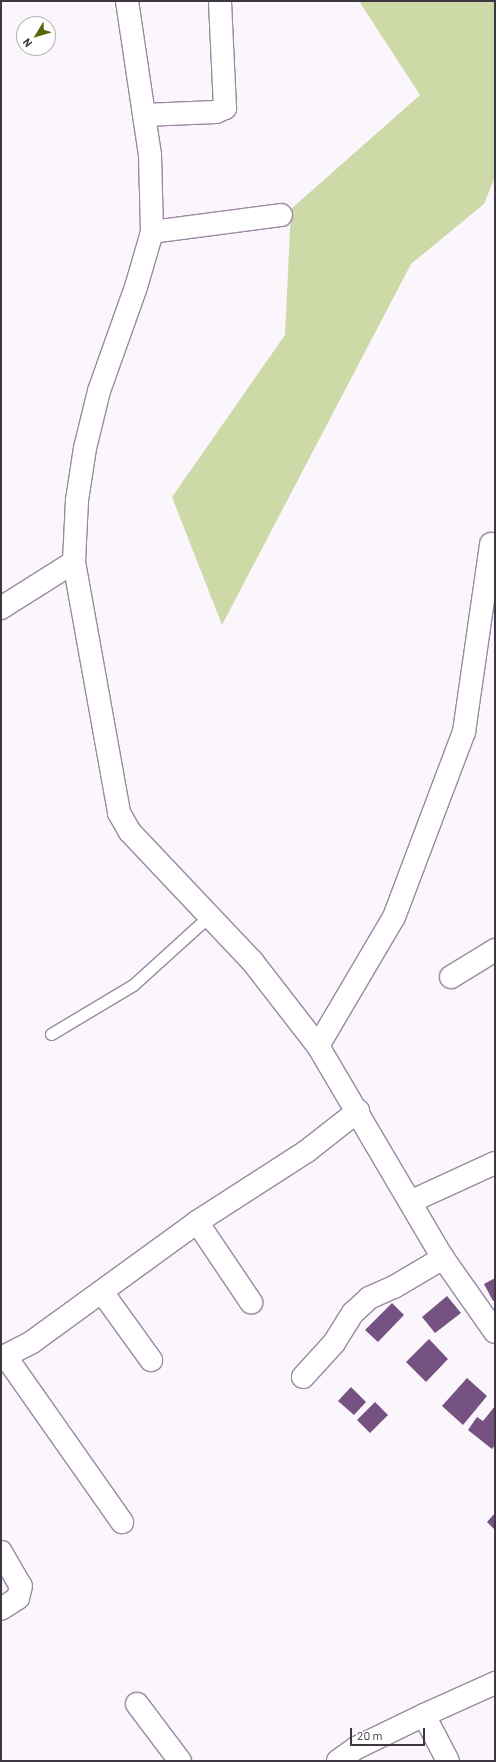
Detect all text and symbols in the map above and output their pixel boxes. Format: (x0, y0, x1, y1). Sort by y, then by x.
north arrow (16, 16, 56, 56)
text: N (20, 36, 34, 50)
scale bar (352, 1720, 427, 1746)
text: 20 m (357, 1728, 383, 1742)

